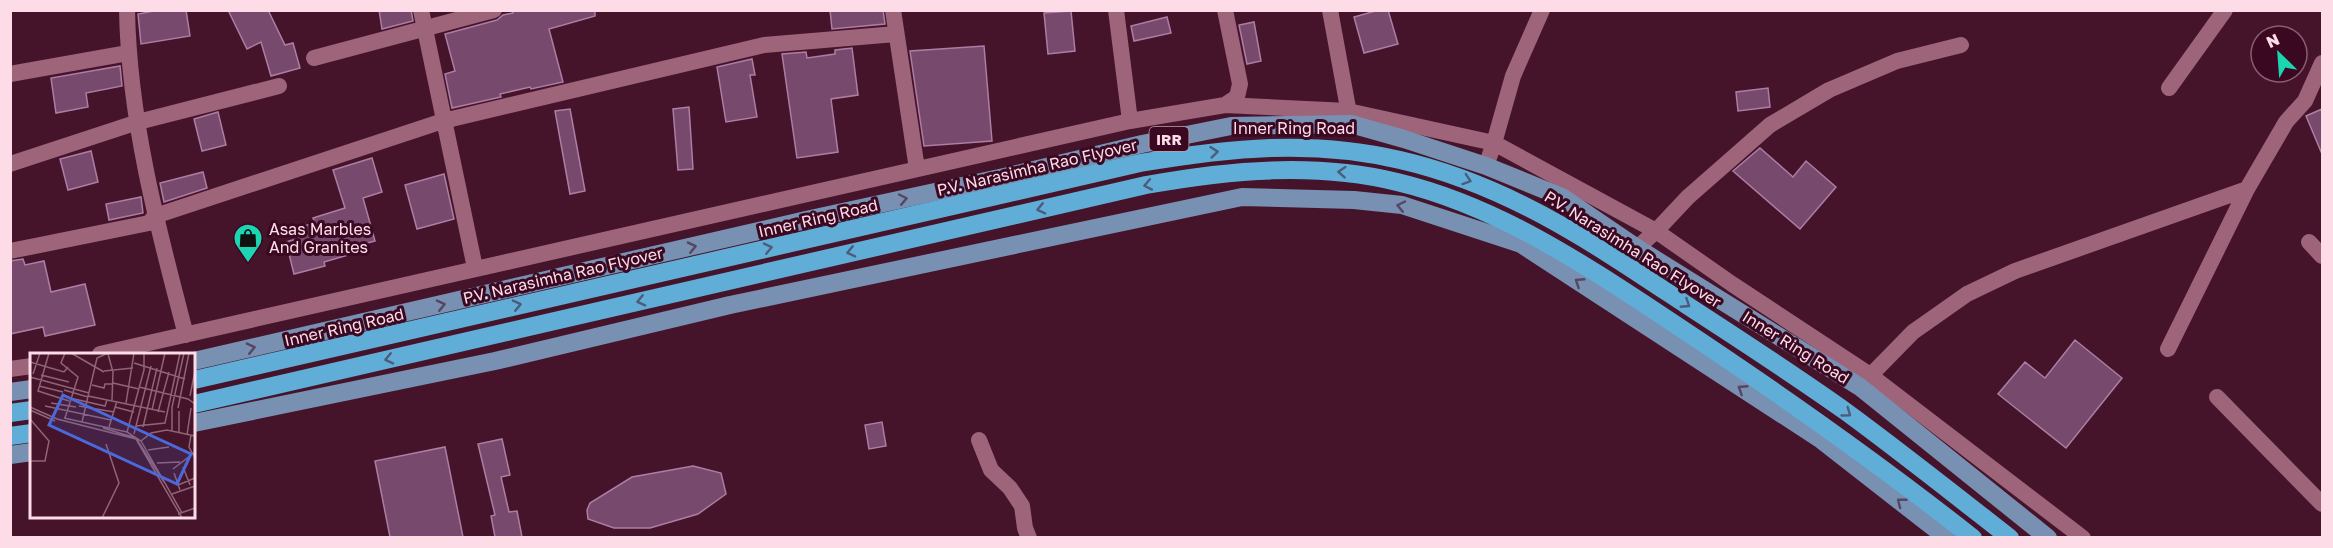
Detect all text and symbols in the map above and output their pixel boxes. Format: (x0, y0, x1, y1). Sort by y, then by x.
north arrow (2249, 24, 2309, 84)
text: N (2263, 29, 2282, 52)
street label: Inner Ring Road (1233, 118, 1355, 138)
road number: IRR (1150, 127, 1188, 151)
street label: P.V. Narasimha Rao Flyover (935, 134, 1139, 200)
one-way arrow (1209, 146, 1218, 159)
one-way arrow (1337, 166, 1346, 179)
one-way arrow (1461, 173, 1472, 186)
one-way arrow (1143, 177, 1153, 190)
street label: P.V. Narasimha Rao Flyover (1541, 186, 1725, 312)
one-way arrow (897, 193, 907, 206)
street label: Inner Ring Road (756, 195, 880, 241)
one-way arrow (1037, 201, 1047, 214)
one-way arrow (1397, 201, 1407, 214)
place label: Asas Marbles And Granites (269, 219, 371, 257)
shop icon: Asas Marbles And Granites (232, 222, 264, 264)
one-way arrow (687, 241, 697, 254)
street label: P.V. Narasimha Rao Flyover (461, 242, 665, 308)
one-way arrow (763, 242, 773, 255)
one-way arrow (847, 245, 857, 258)
one-way arrow (1575, 278, 1586, 289)
one-way arrow (636, 294, 646, 307)
one-way arrow (1679, 297, 1690, 308)
one-way arrow (435, 299, 445, 312)
one-way arrow (511, 300, 521, 313)
street label: Inner Ring Road (282, 304, 406, 350)
street label: Inner Ring Road (1739, 306, 1853, 388)
one-way arrow (245, 343, 255, 356)
one-way arrow (385, 351, 395, 364)
inset map (30, 353, 195, 518)
one-way arrow (1738, 385, 1749, 396)
one-way arrow (1841, 406, 1852, 417)
one-way arrow (1897, 498, 1908, 509)

